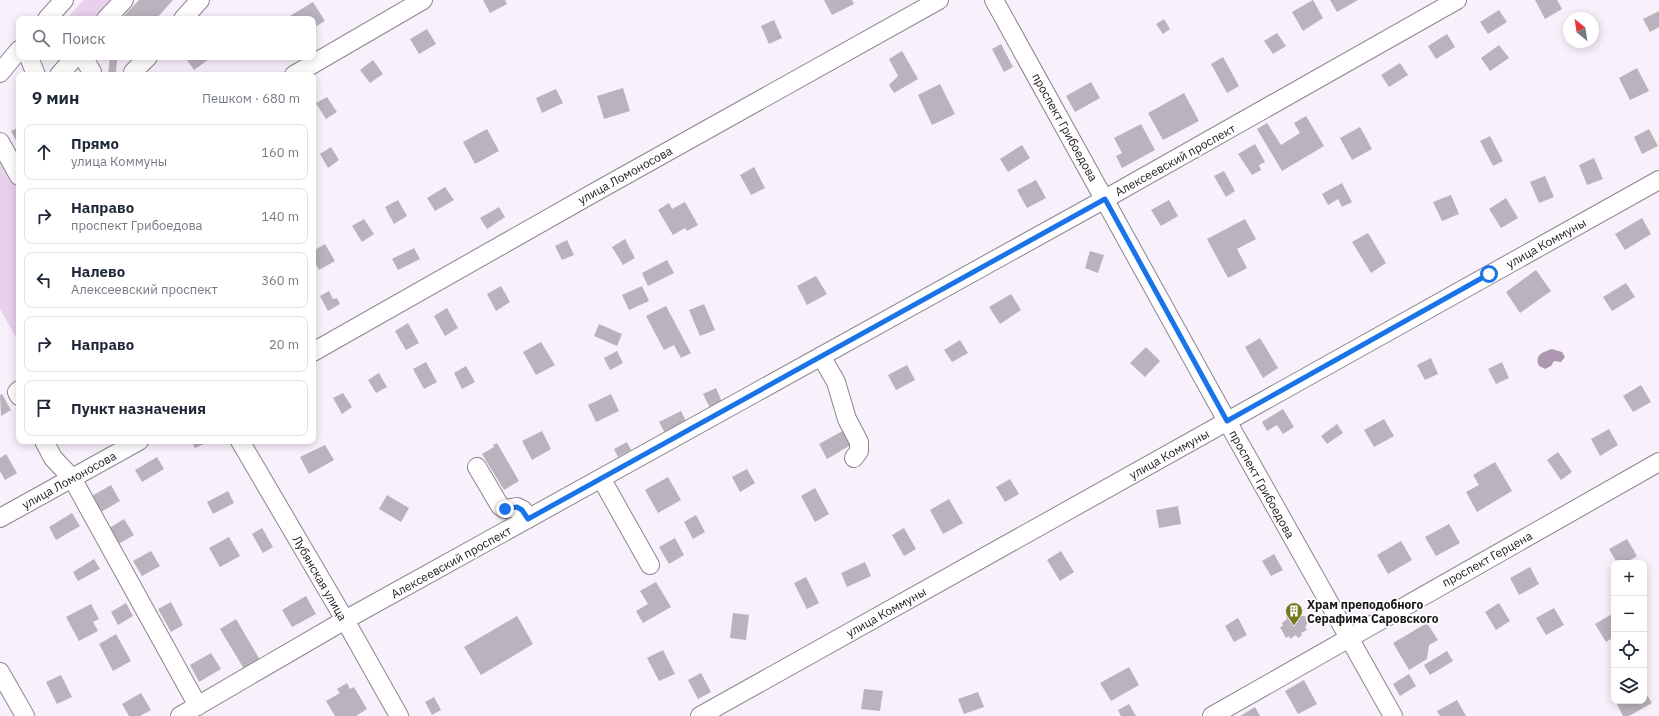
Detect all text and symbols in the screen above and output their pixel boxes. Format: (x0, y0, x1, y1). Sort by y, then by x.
north arrow (1563, 12, 1599, 48)
search box (16, 16, 316, 60)
icon: search (30, 27, 52, 49)
text: Поиск (62, 29, 105, 48)
street label: проспект Грибоедова (1029, 70, 1101, 184)
text: 9 мин (32, 87, 79, 109)
text: Пешком · 680 m (202, 90, 300, 107)
street label: Алексеевский проспект (1112, 120, 1238, 199)
text: Прямо (71, 134, 119, 153)
icon: ahead (33, 141, 55, 163)
street label: улица Ломоносова (575, 143, 675, 207)
text: 160 m (261, 144, 299, 161)
text: улица Коммуны (71, 153, 167, 170)
text: Направо (71, 198, 134, 217)
icon: right (33, 205, 55, 227)
text: 140 m (261, 208, 299, 225)
street label: улица Коммуны (1503, 215, 1589, 271)
text: проспект Грибоедова (71, 217, 203, 234)
text: Налево (71, 262, 125, 281)
route start (1480, 265, 1498, 283)
icon: left (33, 269, 55, 291)
text: 360 m (261, 272, 299, 289)
text: Алексеевский проспект (71, 281, 218, 298)
icon: right (33, 333, 55, 355)
text: Направо (71, 335, 134, 354)
text: 20 m (269, 336, 299, 353)
icon: arrive (33, 397, 55, 419)
text: Пункт назначения (71, 399, 206, 418)
street label: улица Коммуны (1126, 426, 1212, 482)
street label: проспект Грибоедова (1226, 427, 1298, 541)
street label: улица Ломоносова (19, 448, 119, 512)
route end (496, 500, 514, 518)
street label: Алексеевский проспект (388, 522, 514, 601)
street label: проспект Герцена (1439, 528, 1535, 590)
street label: Лубянская улица (290, 533, 351, 624)
map controls (1611, 560, 1647, 704)
button: + (1611, 560, 1647, 596)
street label: улица Коммуны (843, 584, 929, 640)
button: − (1611, 596, 1647, 632)
place label: Храм преподобного Серафима Саровского (1307, 597, 1439, 626)
building icon: Храм преподобного Серафима Саровского (1284, 601, 1304, 626)
button: locate (1611, 632, 1647, 668)
button: layers (1611, 668, 1647, 704)

